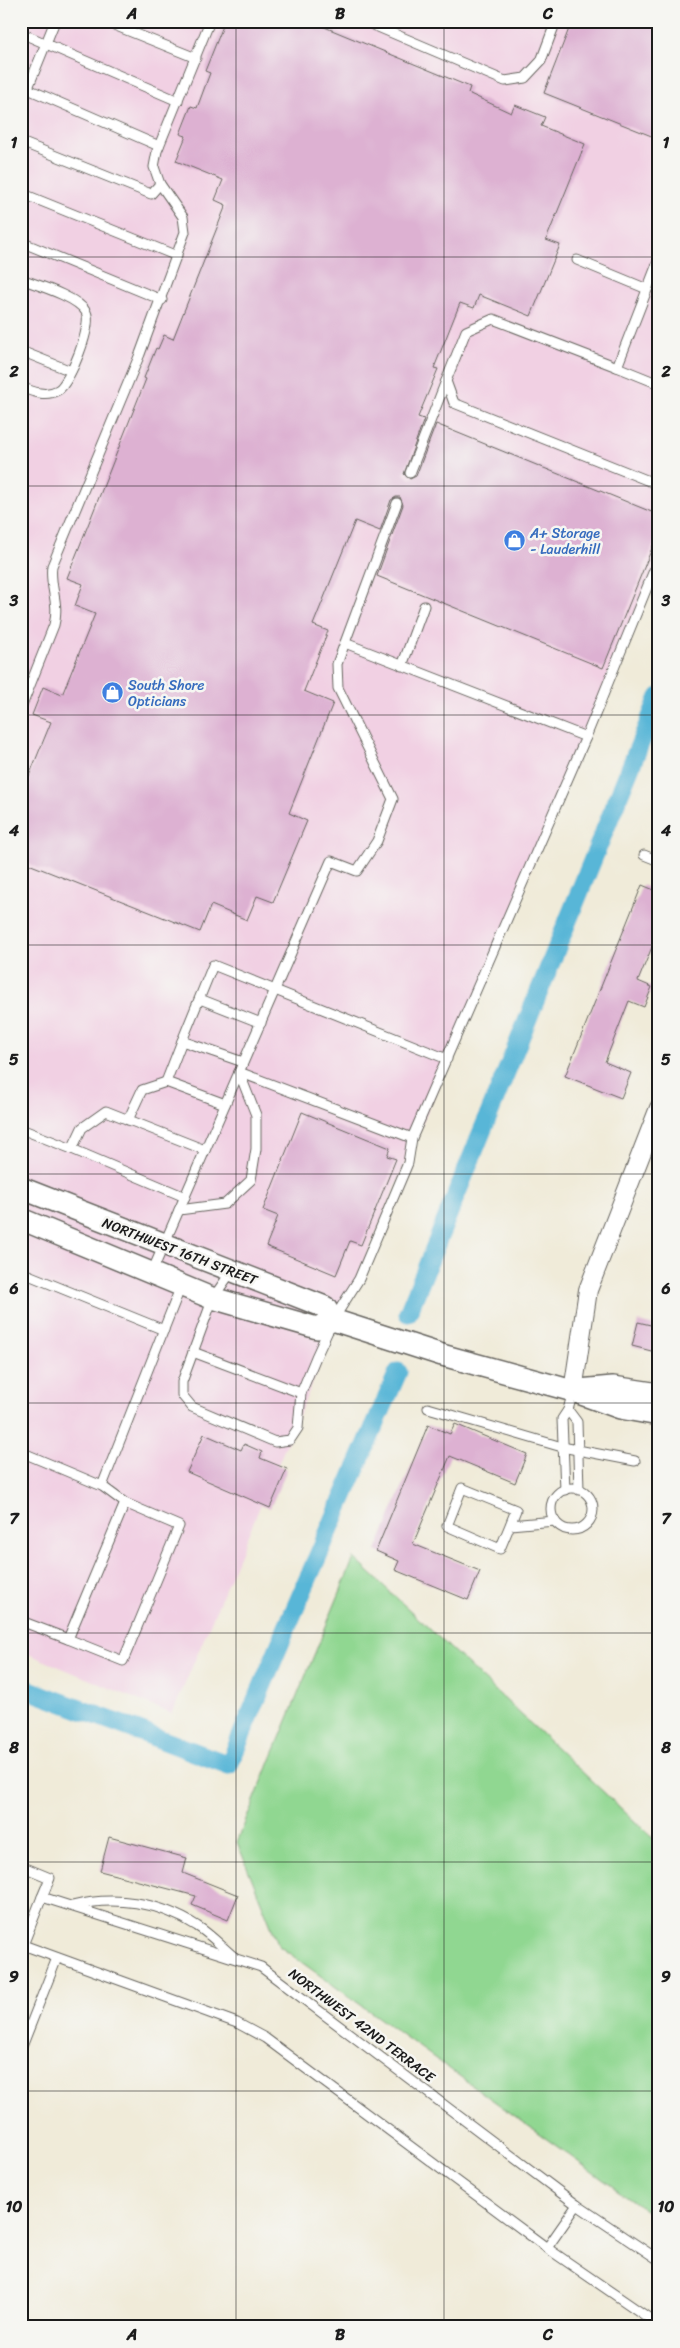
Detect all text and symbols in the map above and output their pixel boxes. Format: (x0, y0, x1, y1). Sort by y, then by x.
text: A (126, 0, 137, 28)
text: B (335, 0, 346, 28)
text: C (542, 0, 554, 28)
text: 1 (11, 128, 18, 157)
text: 1 (663, 128, 670, 157)
text: 2 (8, 357, 19, 386)
text: 2 (660, 357, 671, 386)
place label: A+ Storage - Lauderhill (529, 521, 601, 562)
shop icon: A+ Storage - Lauderhill (502, 529, 526, 553)
text: 3 (9, 586, 19, 615)
text: 3 (661, 586, 671, 615)
place label: South Shore Opticians (128, 673, 205, 714)
shop icon: South Shore Opticians (100, 681, 124, 705)
text: 4 (8, 816, 19, 845)
text: 4 (660, 816, 671, 845)
text: 5 (9, 1045, 19, 1074)
text: 5 (661, 1045, 671, 1074)
street label: NORTHWEST 16TH STREET (98, 1210, 262, 1293)
text: 6 (8, 1274, 19, 1303)
text: 6 (660, 1274, 671, 1303)
text: 7 (9, 1504, 20, 1533)
text: 7 (661, 1504, 672, 1533)
text: 8 (8, 1733, 19, 1762)
text: 8 (660, 1733, 671, 1762)
text: 9 (9, 1962, 19, 1991)
street label: NORTHWEST 42ND TERRACE (283, 1962, 441, 2090)
text: 9 (661, 1962, 671, 1991)
text: 10 (6, 2192, 22, 2221)
text: 10 (658, 2192, 674, 2221)
text: A (126, 2320, 137, 2348)
text: B (335, 2320, 346, 2348)
text: C (542, 2320, 554, 2348)

